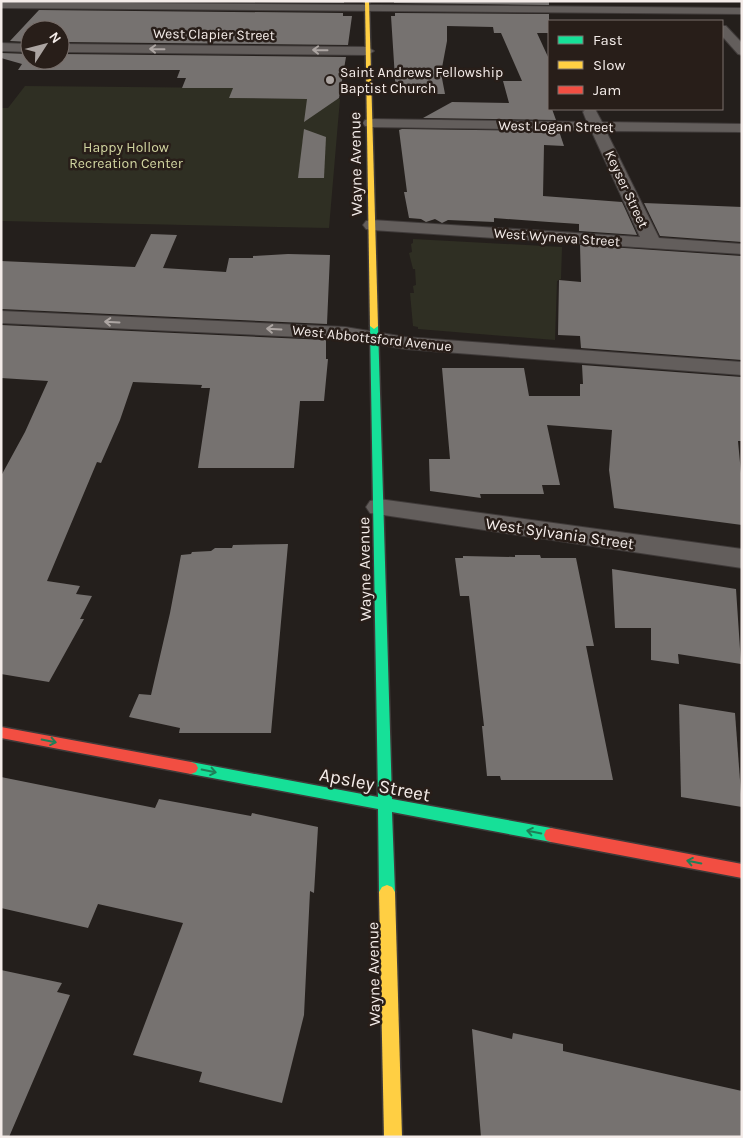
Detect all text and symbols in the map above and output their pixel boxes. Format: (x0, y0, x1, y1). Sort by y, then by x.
north arrow (20, 20, 70, 70)
legend (548, 20, 723, 110)
street label: West Clapier Street (153, 25, 275, 44)
text: N (45, 29, 65, 47)
text: Fast (593, 31, 623, 49)
one-way arrow (149, 44, 166, 54)
one-way arrow (312, 45, 328, 55)
text: Slow (593, 56, 625, 74)
place label: Saint Andrews Fellowship Baptist Church (340, 64, 503, 97)
marker: Saint Andrews Fellowship Baptist Church (324, 74, 336, 86)
text: Jam (593, 81, 621, 99)
street label: Wayne Avenue (345, 112, 366, 216)
street label: West Logan Street (498, 117, 614, 136)
park label: Happy Hollow Recreation Center (69, 139, 184, 172)
street label: Keyser Street (601, 148, 652, 231)
street label: West Wyneva Street (493, 225, 621, 250)
one-way arrow (104, 317, 120, 326)
street label: West Abbottsford Avenue (291, 322, 452, 355)
one-way arrow (267, 325, 283, 334)
street label: West Sylvania Street (485, 514, 635, 553)
street label: Wayne Avenue (354, 517, 375, 621)
one-way arrow (41, 737, 57, 746)
street label: Apsley Street (317, 763, 432, 807)
one-way arrow (200, 767, 216, 776)
one-way arrow (527, 827, 543, 836)
one-way arrow (686, 857, 702, 866)
street label: Wayne Avenue (363, 922, 384, 1026)

